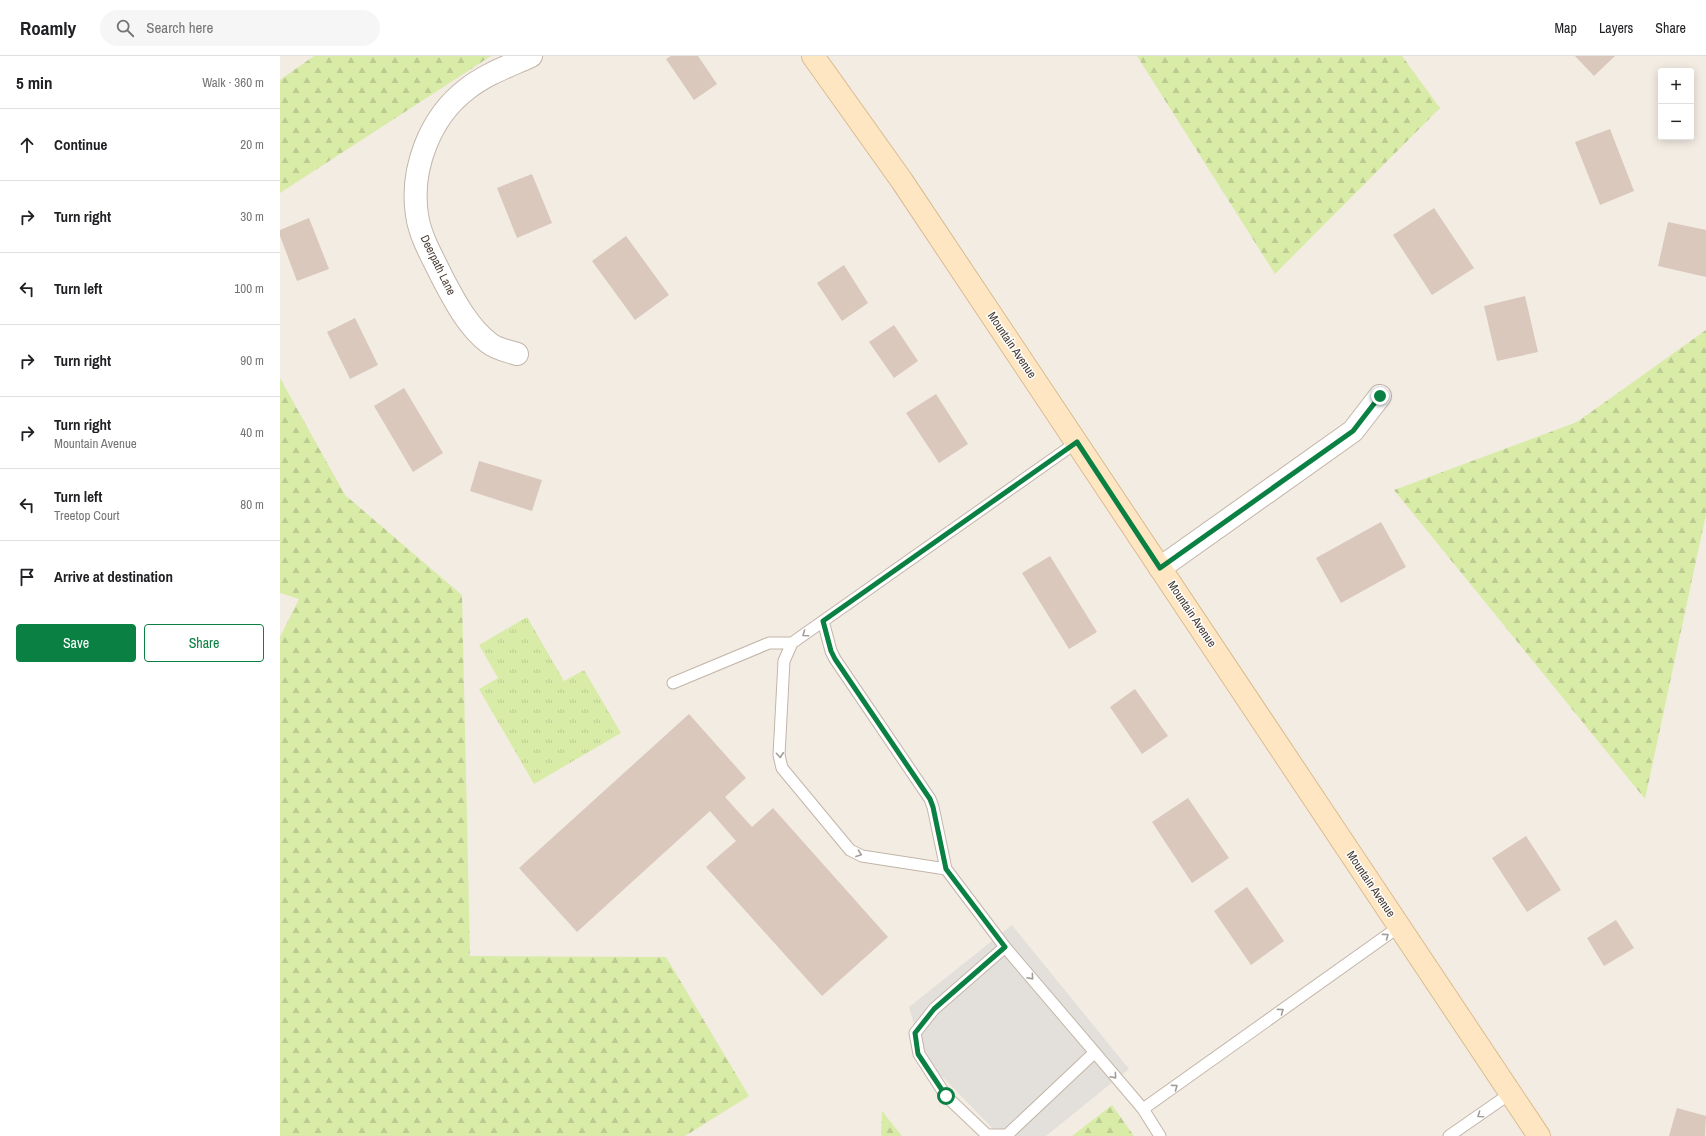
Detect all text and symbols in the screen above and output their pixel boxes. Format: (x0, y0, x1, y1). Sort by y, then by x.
search box (100, 10, 380, 46)
text: Roamly (20, 15, 76, 41)
icon: search (114, 17, 136, 39)
text: Search here (146, 17, 213, 38)
text: Map (1555, 19, 1577, 37)
text: Layers (1599, 19, 1633, 37)
text: Share (1655, 19, 1686, 37)
map controls (1658, 68, 1694, 140)
button: + (1658, 68, 1694, 104)
text: 5 min (16, 71, 52, 94)
text: Walk · 360 m (202, 74, 264, 91)
button: − (1658, 104, 1694, 140)
icon: ahead (16, 134, 38, 156)
text: Continue (54, 134, 107, 155)
text: 20 m (240, 136, 264, 153)
icon: right (16, 206, 38, 228)
text: Turn right (54, 206, 111, 227)
text: 30 m (240, 208, 264, 225)
street label: Deerpath Lane (417, 232, 459, 298)
icon: left (16, 278, 38, 300)
text: Turn left (54, 278, 102, 299)
text: 100 m (234, 280, 264, 297)
street label: Mountain Avenue (984, 309, 1040, 381)
icon: right (16, 350, 38, 372)
text: Turn right (54, 350, 111, 371)
text: 90 m (240, 352, 264, 369)
route end (1371, 387, 1389, 405)
text: Turn right (54, 414, 111, 435)
icon: right (16, 422, 38, 444)
text: 40 m (240, 424, 264, 441)
text: Mountain Avenue (54, 435, 137, 452)
text: Turn left (54, 486, 102, 507)
icon: left (16, 494, 38, 516)
text: 80 m (240, 496, 264, 513)
text: Treetop Court (54, 507, 119, 524)
icon: arrive (16, 566, 38, 588)
text: Arrive at destination (54, 566, 173, 587)
street label: Mountain Avenue (1164, 578, 1220, 650)
button: Save (16, 624, 136, 662)
button: Share (144, 624, 264, 662)
one-way arrow (802, 629, 809, 636)
one-way arrow (775, 752, 784, 758)
street label: Mountain Avenue (1343, 848, 1399, 920)
one-way arrow (856, 849, 863, 858)
one-way arrow (1382, 934, 1389, 941)
one-way arrow (1026, 972, 1033, 980)
one-way arrow (1276, 1009, 1283, 1016)
one-way arrow (1110, 1072, 1117, 1079)
one-way arrow (1170, 1085, 1177, 1092)
route start (937, 1087, 955, 1105)
one-way arrow (1477, 1110, 1484, 1118)

